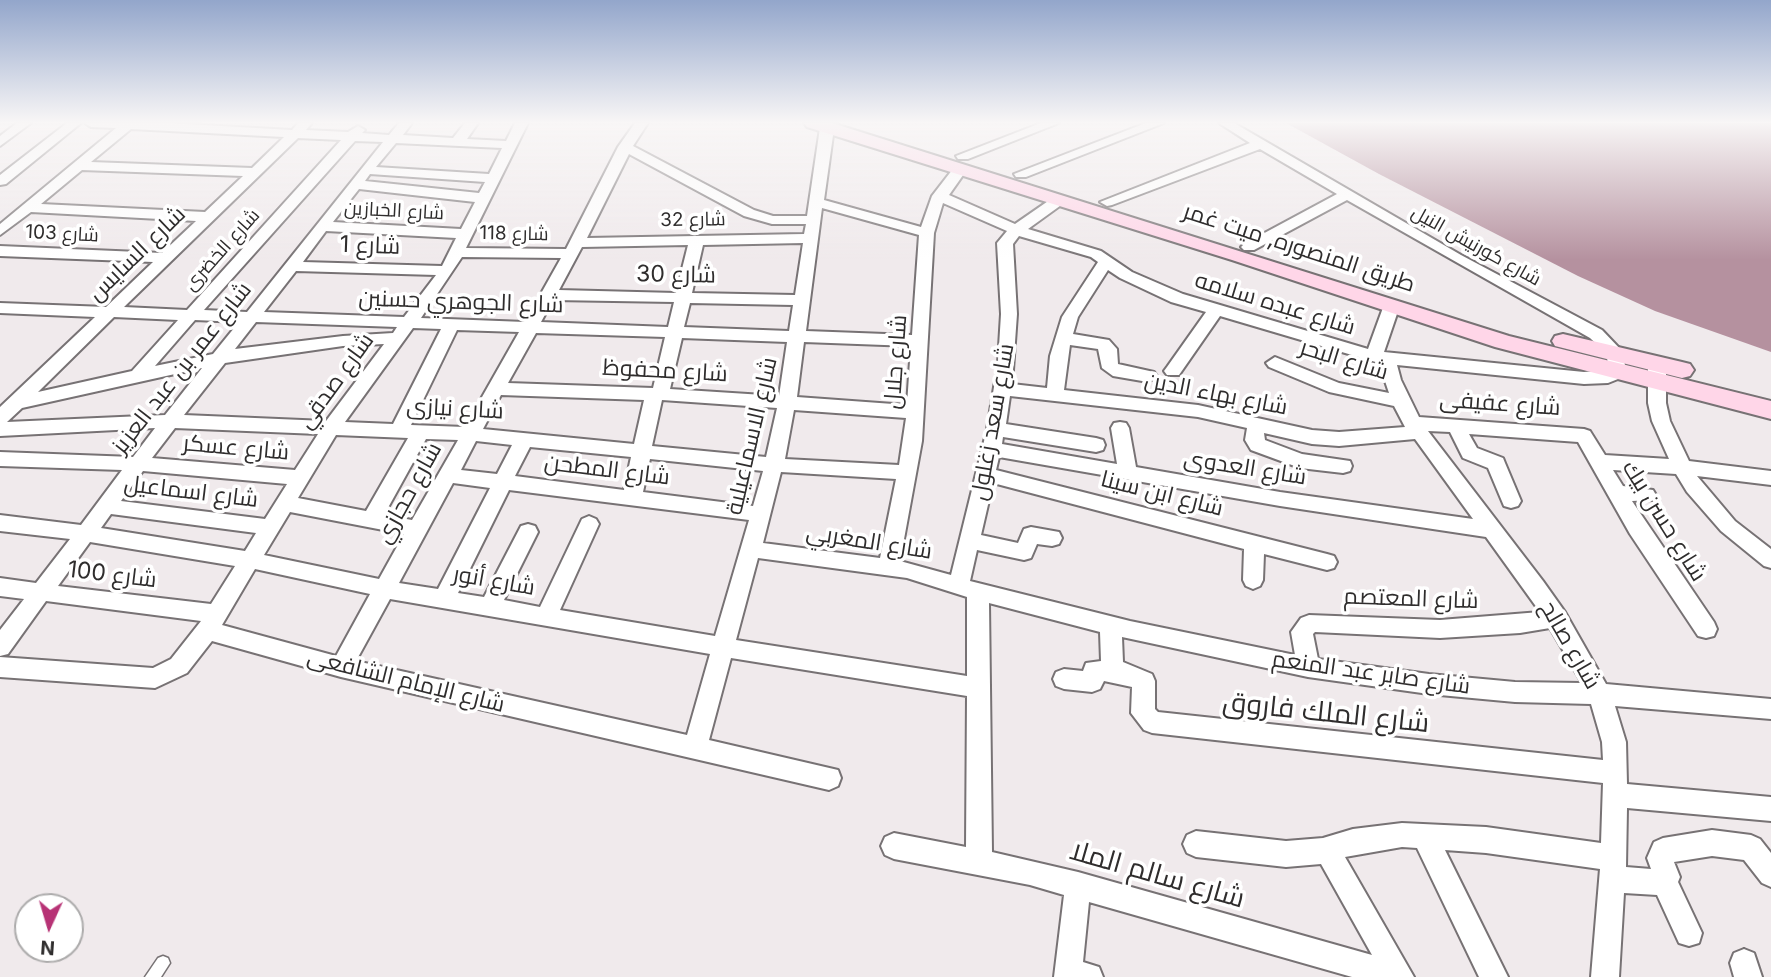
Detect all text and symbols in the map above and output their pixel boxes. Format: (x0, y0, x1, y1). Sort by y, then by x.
street label: شارع الخبازين (343, 197, 445, 225)
street label: طريق المنصوره, ميت غمر (1180, 197, 1418, 299)
street label: شارع السايس (82, 201, 192, 307)
street label: شارع كورنيش النيل (1407, 201, 1545, 291)
street label: شارع الخضرى (179, 204, 265, 296)
street label: شارع 32 (660, 208, 726, 232)
street label: شارع 103 (25, 221, 99, 247)
street label: شارع 118 (479, 222, 549, 246)
street label: شارع 1 (339, 231, 401, 261)
street label: شارع 30 (636, 261, 716, 289)
street label: شارع عبده سلامه (1192, 267, 1358, 341)
street label: شارع عمر بن عبد العزيز (106, 277, 258, 459)
street label: شارع الجوهري حسنين (358, 285, 564, 319)
street label: شارع جلال (879, 314, 913, 410)
street label: شارع صدقي (292, 328, 380, 434)
street label: شارع البحر (1296, 333, 1392, 387)
street label: شارع سعد زغلول (966, 341, 1020, 503)
street label: شارع محفوظ (602, 354, 728, 388)
street label: شارع الاسماعيلية (720, 355, 784, 517)
street label: شارع بهاء الدين (1142, 367, 1290, 421)
street label: شارع عفيفى (1439, 386, 1561, 422)
street label: شارع نيازى (406, 393, 504, 425)
street label: شارع عسكر (182, 430, 290, 466)
street label: شارع حجازي (370, 438, 448, 548)
street label: شارع العدوى (1182, 445, 1308, 491)
street label: شارع المطحن (543, 449, 671, 491)
street label: شارع حسن بيك (1616, 455, 1712, 587)
street label: شارع ابن سينا (1098, 465, 1226, 523)
street label: شارع اسماعيل (122, 470, 260, 514)
street label: شارع المغربي (804, 518, 934, 566)
street label: شارع 100 (66, 556, 158, 594)
street label: شارع أنور (451, 560, 537, 602)
street label: شارع المعتصم (1343, 583, 1479, 615)
street label: شارع صالح (1534, 596, 1606, 694)
street label: شارع الإمام الشافعى (304, 643, 508, 719)
street label: شارع صابر عبد المنعم (1270, 645, 1472, 701)
street label: شارع الملك فاروق (1221, 685, 1431, 741)
street label: شارع سالم الملا (1066, 834, 1248, 916)
north arrow (14, 893, 84, 963)
text: N (40, 935, 56, 959)

